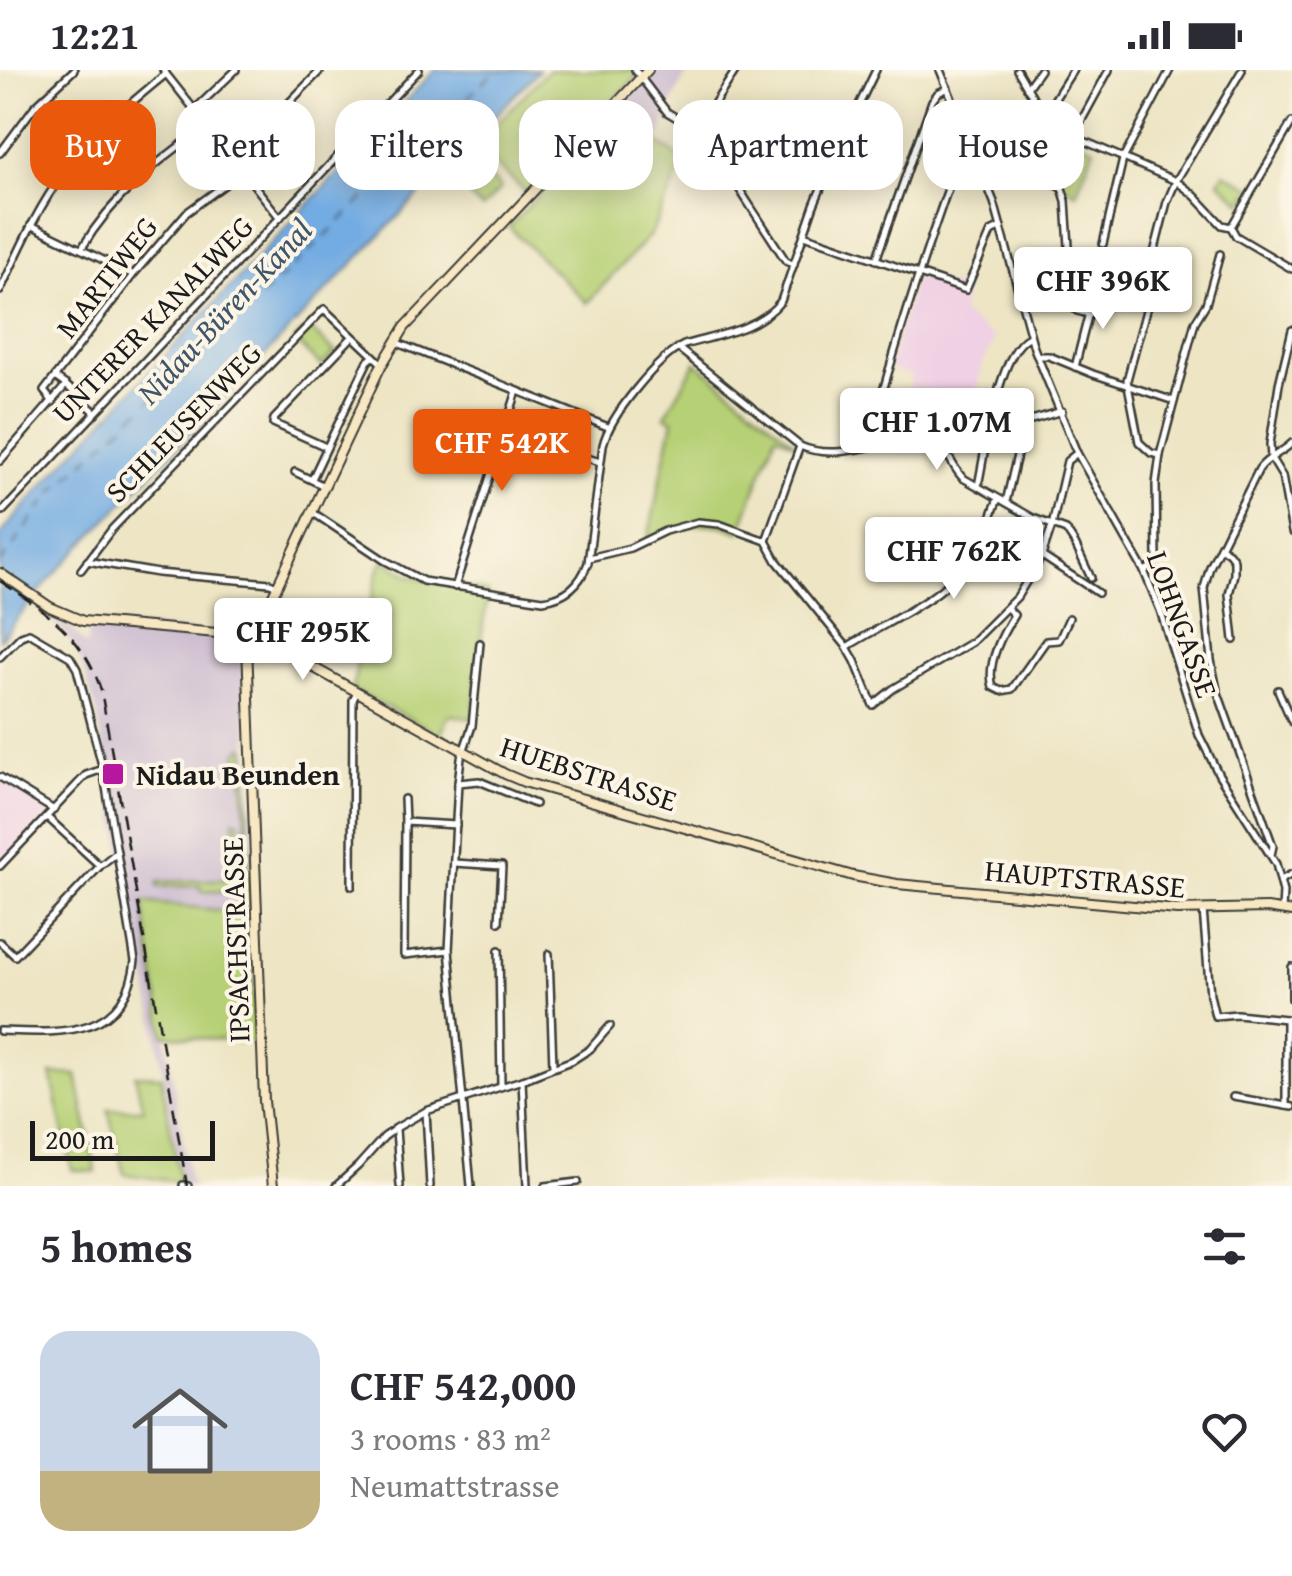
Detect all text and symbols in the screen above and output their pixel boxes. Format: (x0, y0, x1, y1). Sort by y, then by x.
text: 12:21 (50, 7, 140, 63)
chip: Buy (30, 100, 156, 190)
chip: Rent (176, 100, 315, 190)
chip: Filters (335, 100, 499, 190)
chip: New (519, 100, 653, 190)
chip: Apartment (673, 100, 903, 190)
chip: House (923, 100, 1084, 190)
street label: UNTERER KANALWEG (41, 205, 263, 433)
street label: MARTIWEG (44, 207, 168, 347)
water label: Nidau-Büren-Kanal (125, 208, 323, 415)
pin: CHF 396K (1000, 247, 1206, 332)
text: CHF 396K (1036, 256, 1170, 303)
street label: SCHLEUSENWEG (95, 332, 271, 512)
pin: CHF 1.07M (823, 388, 1051, 473)
text: CHF 1.07M (862, 397, 1012, 444)
pin: CHF 542K (399, 409, 605, 494)
text: CHF 542K (435, 418, 569, 465)
pin: CHF 762K (851, 517, 1057, 602)
text: CHF 762K (887, 526, 1021, 573)
street label: LOHNGASSE (1136, 545, 1230, 703)
pin: CHF 295K (200, 598, 406, 683)
text: CHF 295K (236, 607, 370, 654)
street label: HUEBSTRASSE (495, 724, 683, 822)
place label: Nidau Beunden (136, 752, 340, 796)
marker: Nidau Beunden (100, 761, 126, 787)
street label: IPSACHSTRASSE (209, 837, 261, 1043)
street label: HAUPTSTRASSE (983, 847, 1187, 909)
scale bar (30, 1116, 215, 1160)
text: 200 m (45, 1118, 114, 1159)
text: 5 homes (40, 1216, 193, 1277)
icon: filters (1197, 1219, 1252, 1274)
text: CHF 542,000 (350, 1354, 576, 1415)
icon: home (120, 1371, 240, 1491)
icon: heart (1197, 1404, 1252, 1459)
text: 3 rooms · 83 m² (350, 1415, 551, 1462)
text: Neumattstrasse (350, 1462, 560, 1509)

